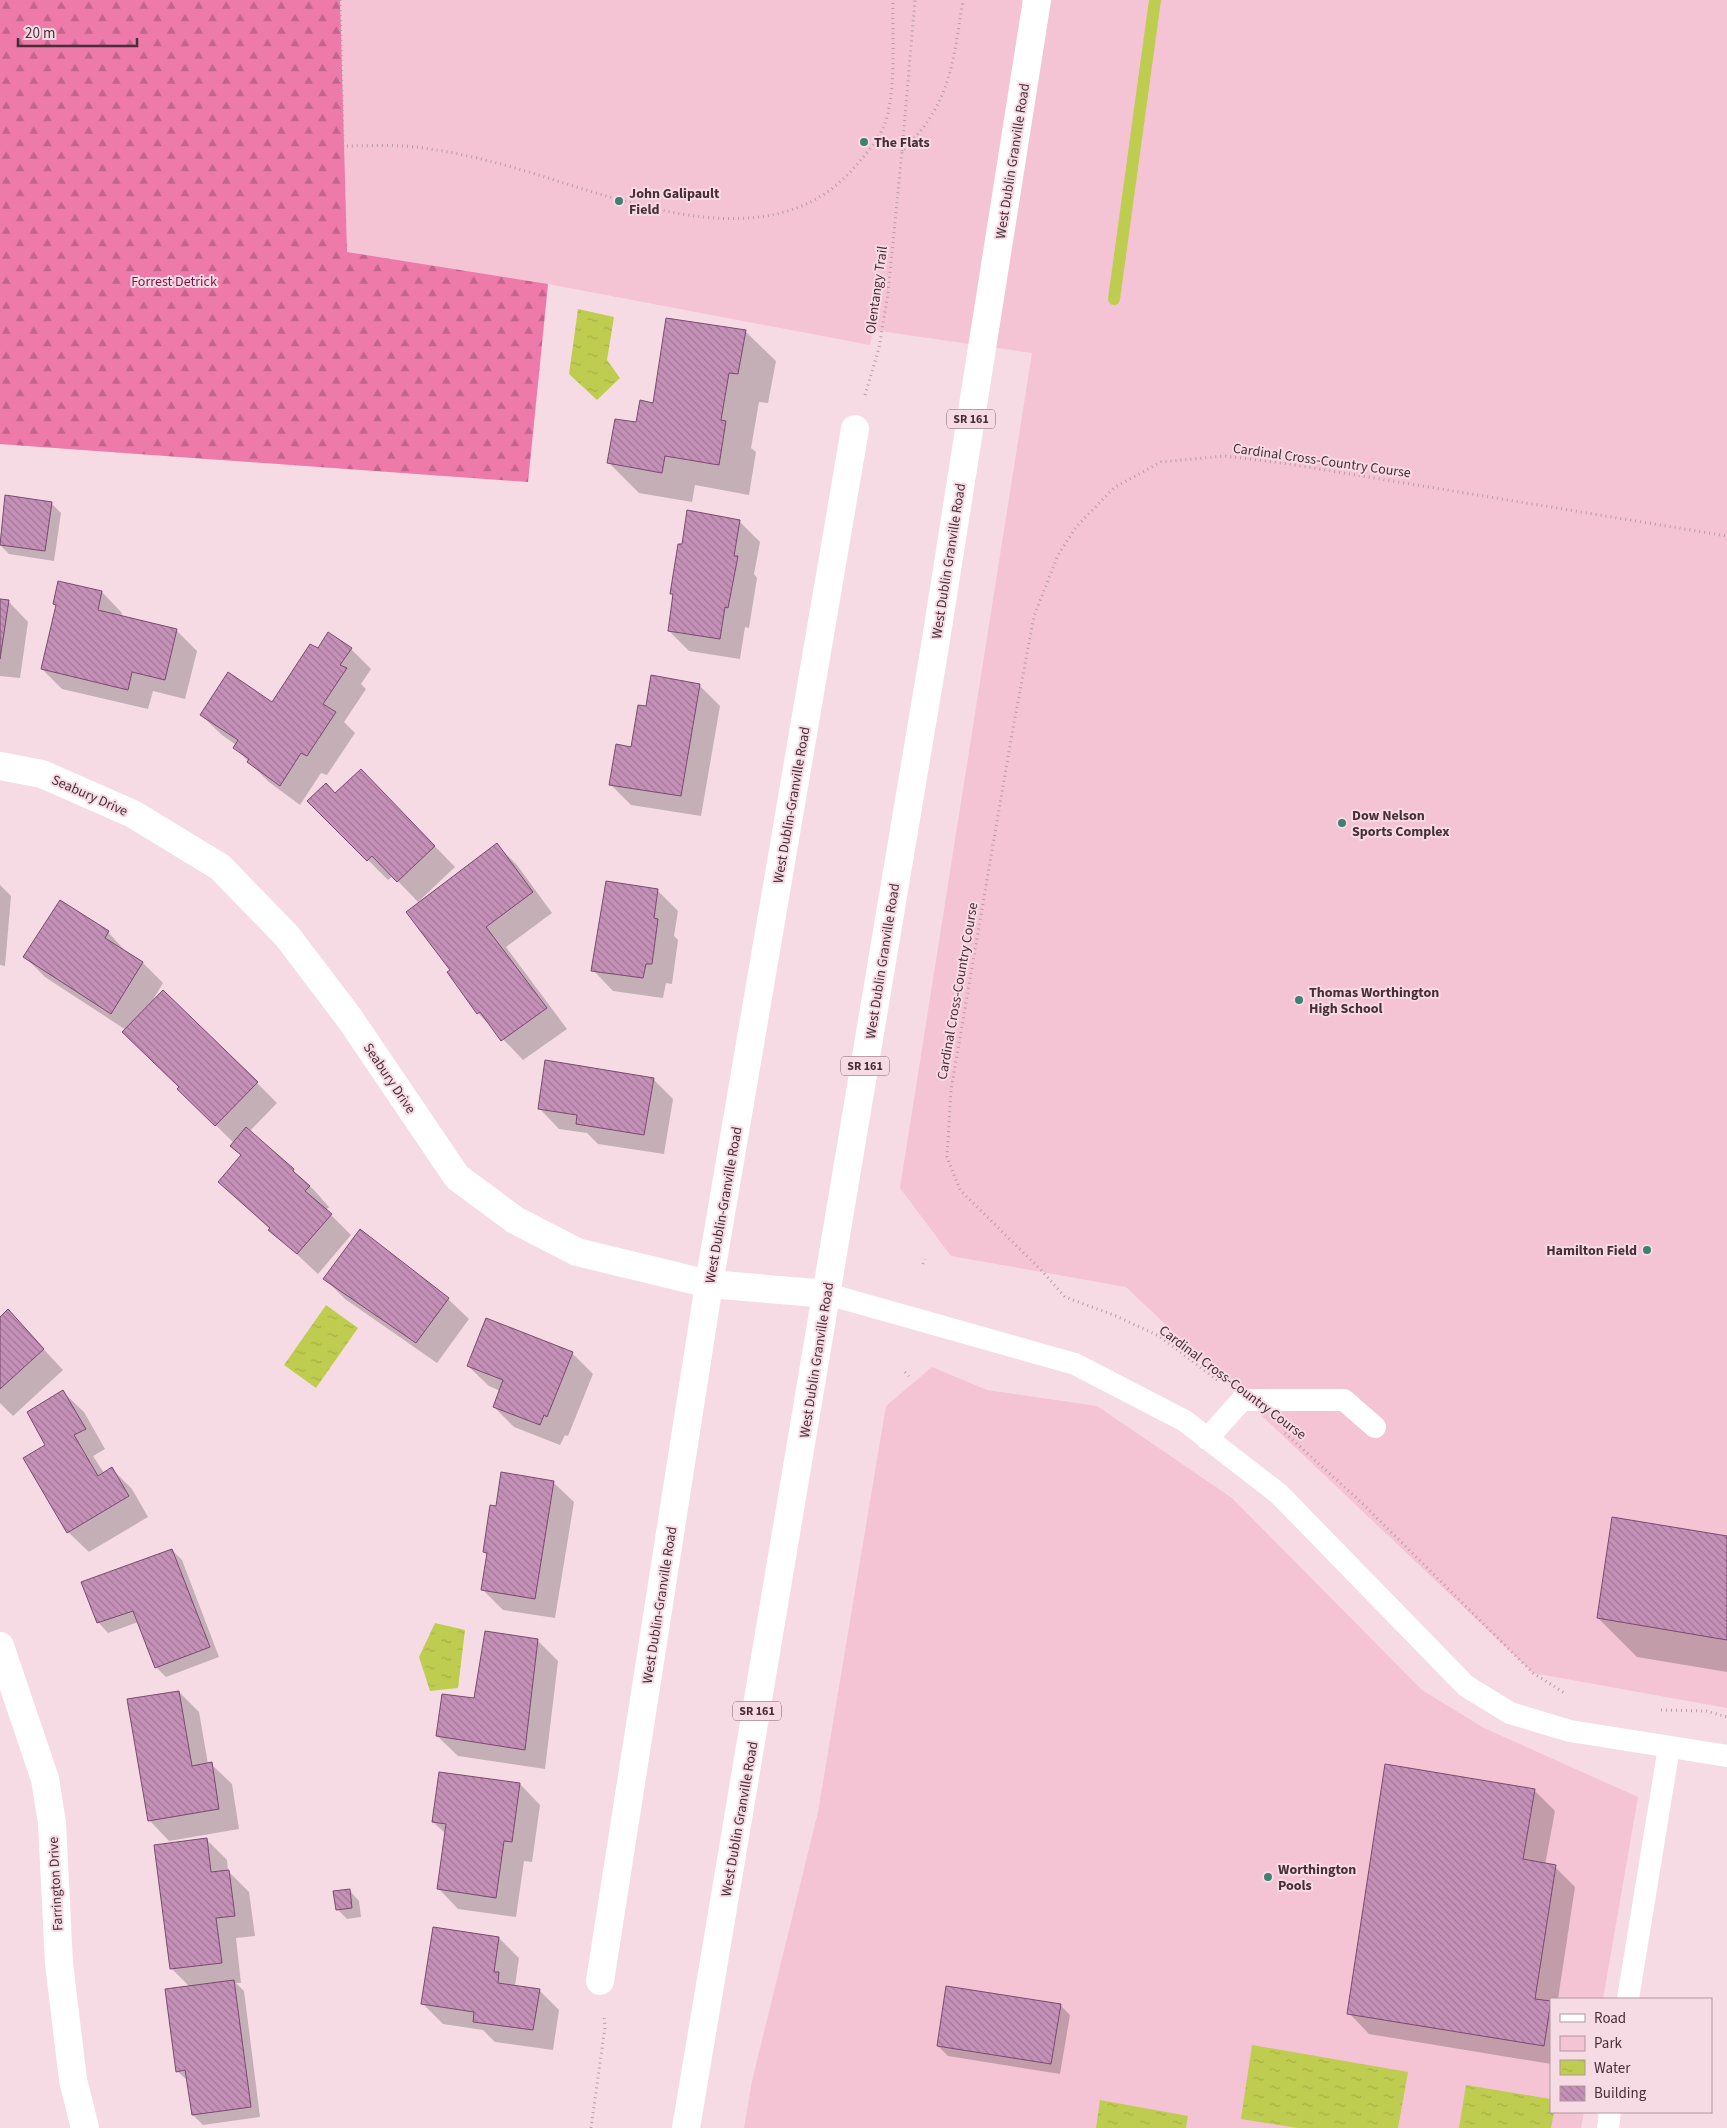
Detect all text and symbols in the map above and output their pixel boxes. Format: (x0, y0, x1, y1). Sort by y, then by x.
scale bar (18, 15, 136, 47)
text: 20 m (25, 23, 55, 44)
street label: West Dublin Granville Road (991, 82, 1035, 240)
place label: The Flats (874, 133, 930, 153)
marker: The Flats (858, 136, 870, 148)
place label: John Galipault Field (629, 184, 720, 220)
marker: John Galipault Field (613, 195, 625, 207)
street label: Olentangy Trail (861, 244, 893, 335)
park label: Forrest Detrick (131, 272, 217, 292)
road number: SR 161 (947, 409, 995, 428)
street label: Cardinal Cross-Country Course (1232, 439, 1412, 483)
street label: West Dublin Granville Road (927, 482, 971, 640)
street label: West Dublin-Granville Road (768, 725, 816, 885)
street label: Seabury Drive (48, 770, 131, 822)
place label: Dow Nelson Sports Complex (1352, 806, 1450, 842)
marker: Dow Nelson Sports Complex (1336, 817, 1348, 829)
street label: West Dublin Granville Road (861, 882, 905, 1040)
street label: Cardinal Cross-Country Course (933, 901, 983, 1081)
place label: Thomas Worthington High School (1309, 983, 1439, 1019)
marker: Thomas Worthington High School (1293, 994, 1305, 1006)
street label: Seabury Drive (358, 1039, 420, 1118)
road number: SR 161 (841, 1056, 889, 1076)
street label: West Dublin-Granville Road (700, 1125, 748, 1285)
place label: Hamilton Field (1546, 1241, 1637, 1261)
marker: Hamilton Field (1641, 1244, 1653, 1256)
street label: West Dublin Granville Road (795, 1281, 839, 1439)
street label: Cardinal Cross-Country Course (1155, 1321, 1310, 1445)
street label: West Dublin-Granville Road (638, 1525, 682, 1685)
road number: SR 161 (733, 1702, 781, 1720)
street label: West Dublin Granville Road (716, 1740, 763, 1898)
street label: Farrington Drive (44, 1836, 68, 1932)
place label: Worthington Pools (1278, 1860, 1356, 1896)
marker: Worthington Pools (1262, 1871, 1274, 1883)
legend (1550, 1998, 1712, 2113)
text: Road (1594, 2008, 1626, 2029)
text: Park (1594, 2033, 1623, 2054)
text: Water (1594, 2058, 1631, 2079)
text: Building (1594, 2083, 1647, 2104)

